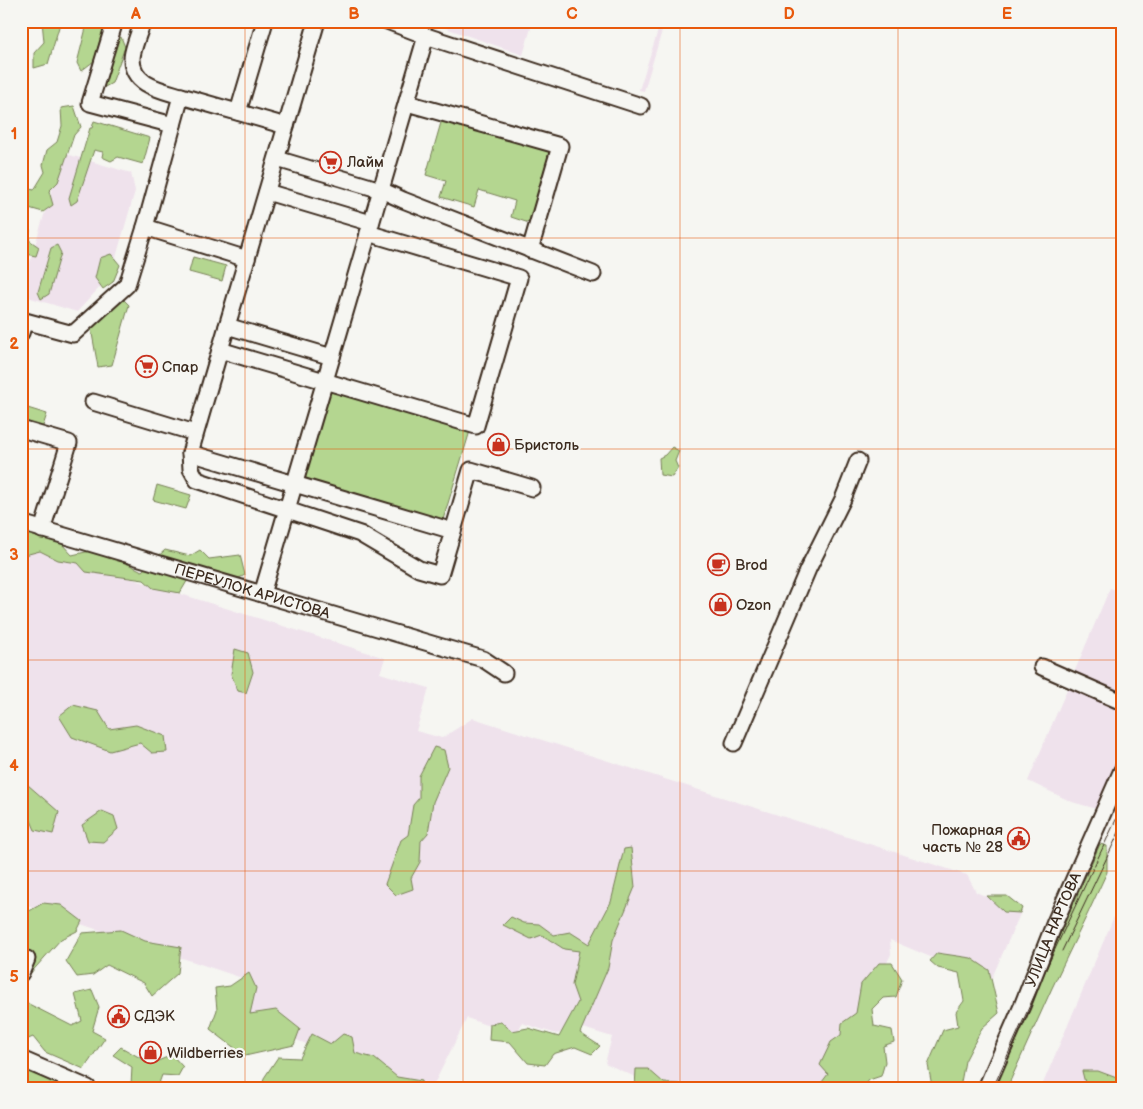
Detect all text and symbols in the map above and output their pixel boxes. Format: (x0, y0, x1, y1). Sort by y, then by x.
text: A (130, 5, 141, 24)
text: B (348, 5, 360, 24)
text: C (566, 5, 578, 24)
text: D (783, 5, 795, 24)
text: E (1002, 5, 1012, 24)
text: 1 (11, 125, 17, 144)
supermarket icon: Лайм (319, 150, 343, 174)
place label: Лайм (346, 153, 384, 172)
text: 2 (9, 335, 19, 354)
supermarket icon: Спар (134, 355, 158, 379)
place label: Спар (162, 358, 199, 377)
shop icon: Бристоль (486, 433, 510, 457)
place label: Бристоль (514, 436, 579, 455)
text: 3 (9, 546, 19, 565)
cafe icon: Brod (707, 553, 731, 577)
place label: Brod (735, 556, 768, 575)
street label: ПЕРЕУЛОК АРИСТОВА (172, 559, 333, 623)
shop icon: Ozon (708, 593, 732, 617)
place label: Ozon (736, 596, 771, 615)
text: 4 (9, 757, 19, 776)
place label: Пожарная часть № 28 (923, 821, 1003, 857)
public building icon: Пожарная часть № 28 (1007, 827, 1031, 851)
street label: УЛИЦА НАРТОВА (1021, 869, 1086, 990)
text: 5 (9, 968, 19, 987)
public building icon: СДЭК (106, 1004, 130, 1028)
place label: СДЭК (134, 1007, 175, 1026)
shop icon: Wildberries (139, 1041, 163, 1065)
place label: Wildberries (167, 1044, 244, 1063)

